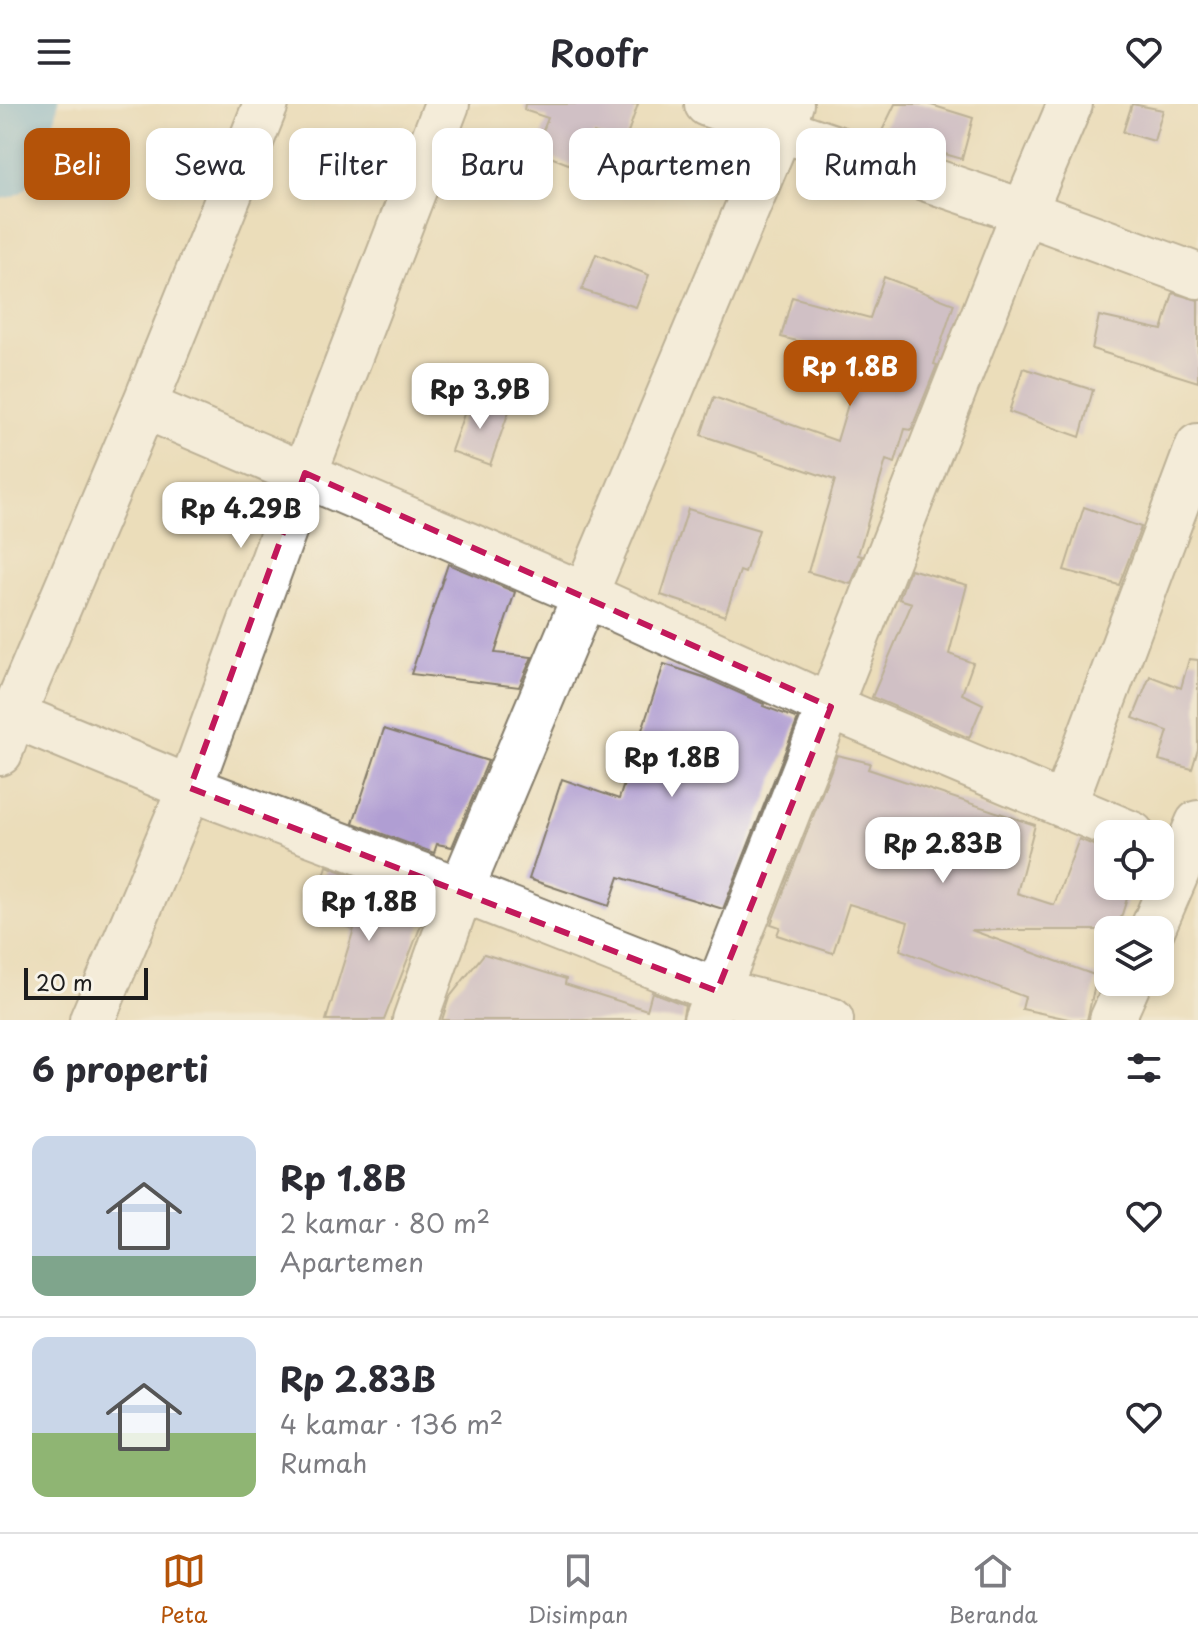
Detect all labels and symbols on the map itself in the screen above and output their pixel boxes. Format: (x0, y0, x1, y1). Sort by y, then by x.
pin: Rp 1.8B (776, 340, 924, 408)
pin: Rp 3.9B (406, 363, 554, 431)
pin: Rp 4.29B (158, 482, 324, 550)
pin: Rp 1.8B (598, 731, 746, 799)
pin: Rp 2.83B (860, 817, 1026, 885)
pin: Rp 1.8B (295, 875, 443, 943)
scale bar (24, 964, 148, 1000)

